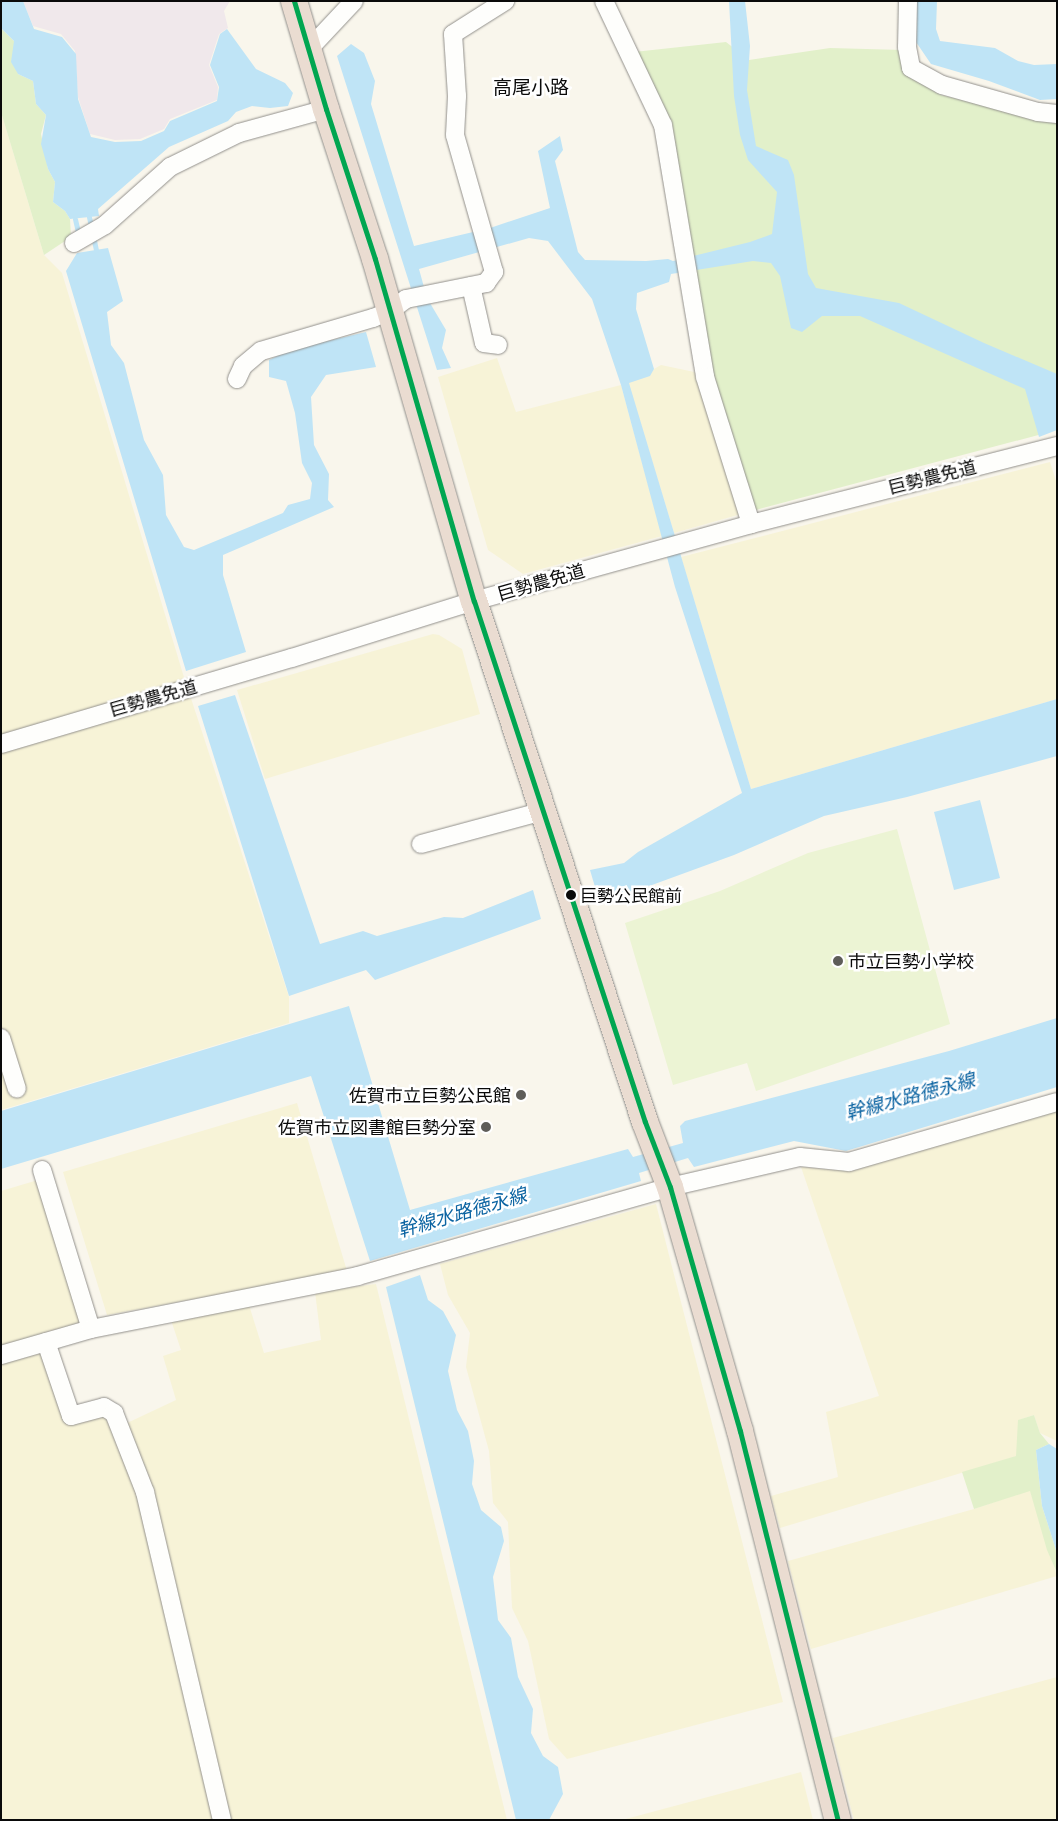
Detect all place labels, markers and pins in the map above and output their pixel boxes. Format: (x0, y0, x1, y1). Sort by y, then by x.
place label: 巨勢公民館前 (580, 885, 682, 905)
marker: 巨勢公民館前 (566, 890, 576, 900)
place label: 市立巨勢小学校 (848, 950, 974, 972)
marker: 市立巨勢小学校 (832, 955, 844, 967)
place label: 佐賀市立巨勢公民館 (349, 1084, 511, 1106)
marker: 佐賀市立巨勢公民館 (515, 1089, 527, 1101)
place label: 佐賀市立図書館巨勢分室 (278, 1116, 476, 1138)
marker: 佐賀市立図書館巨勢分室 (480, 1121, 492, 1133)

